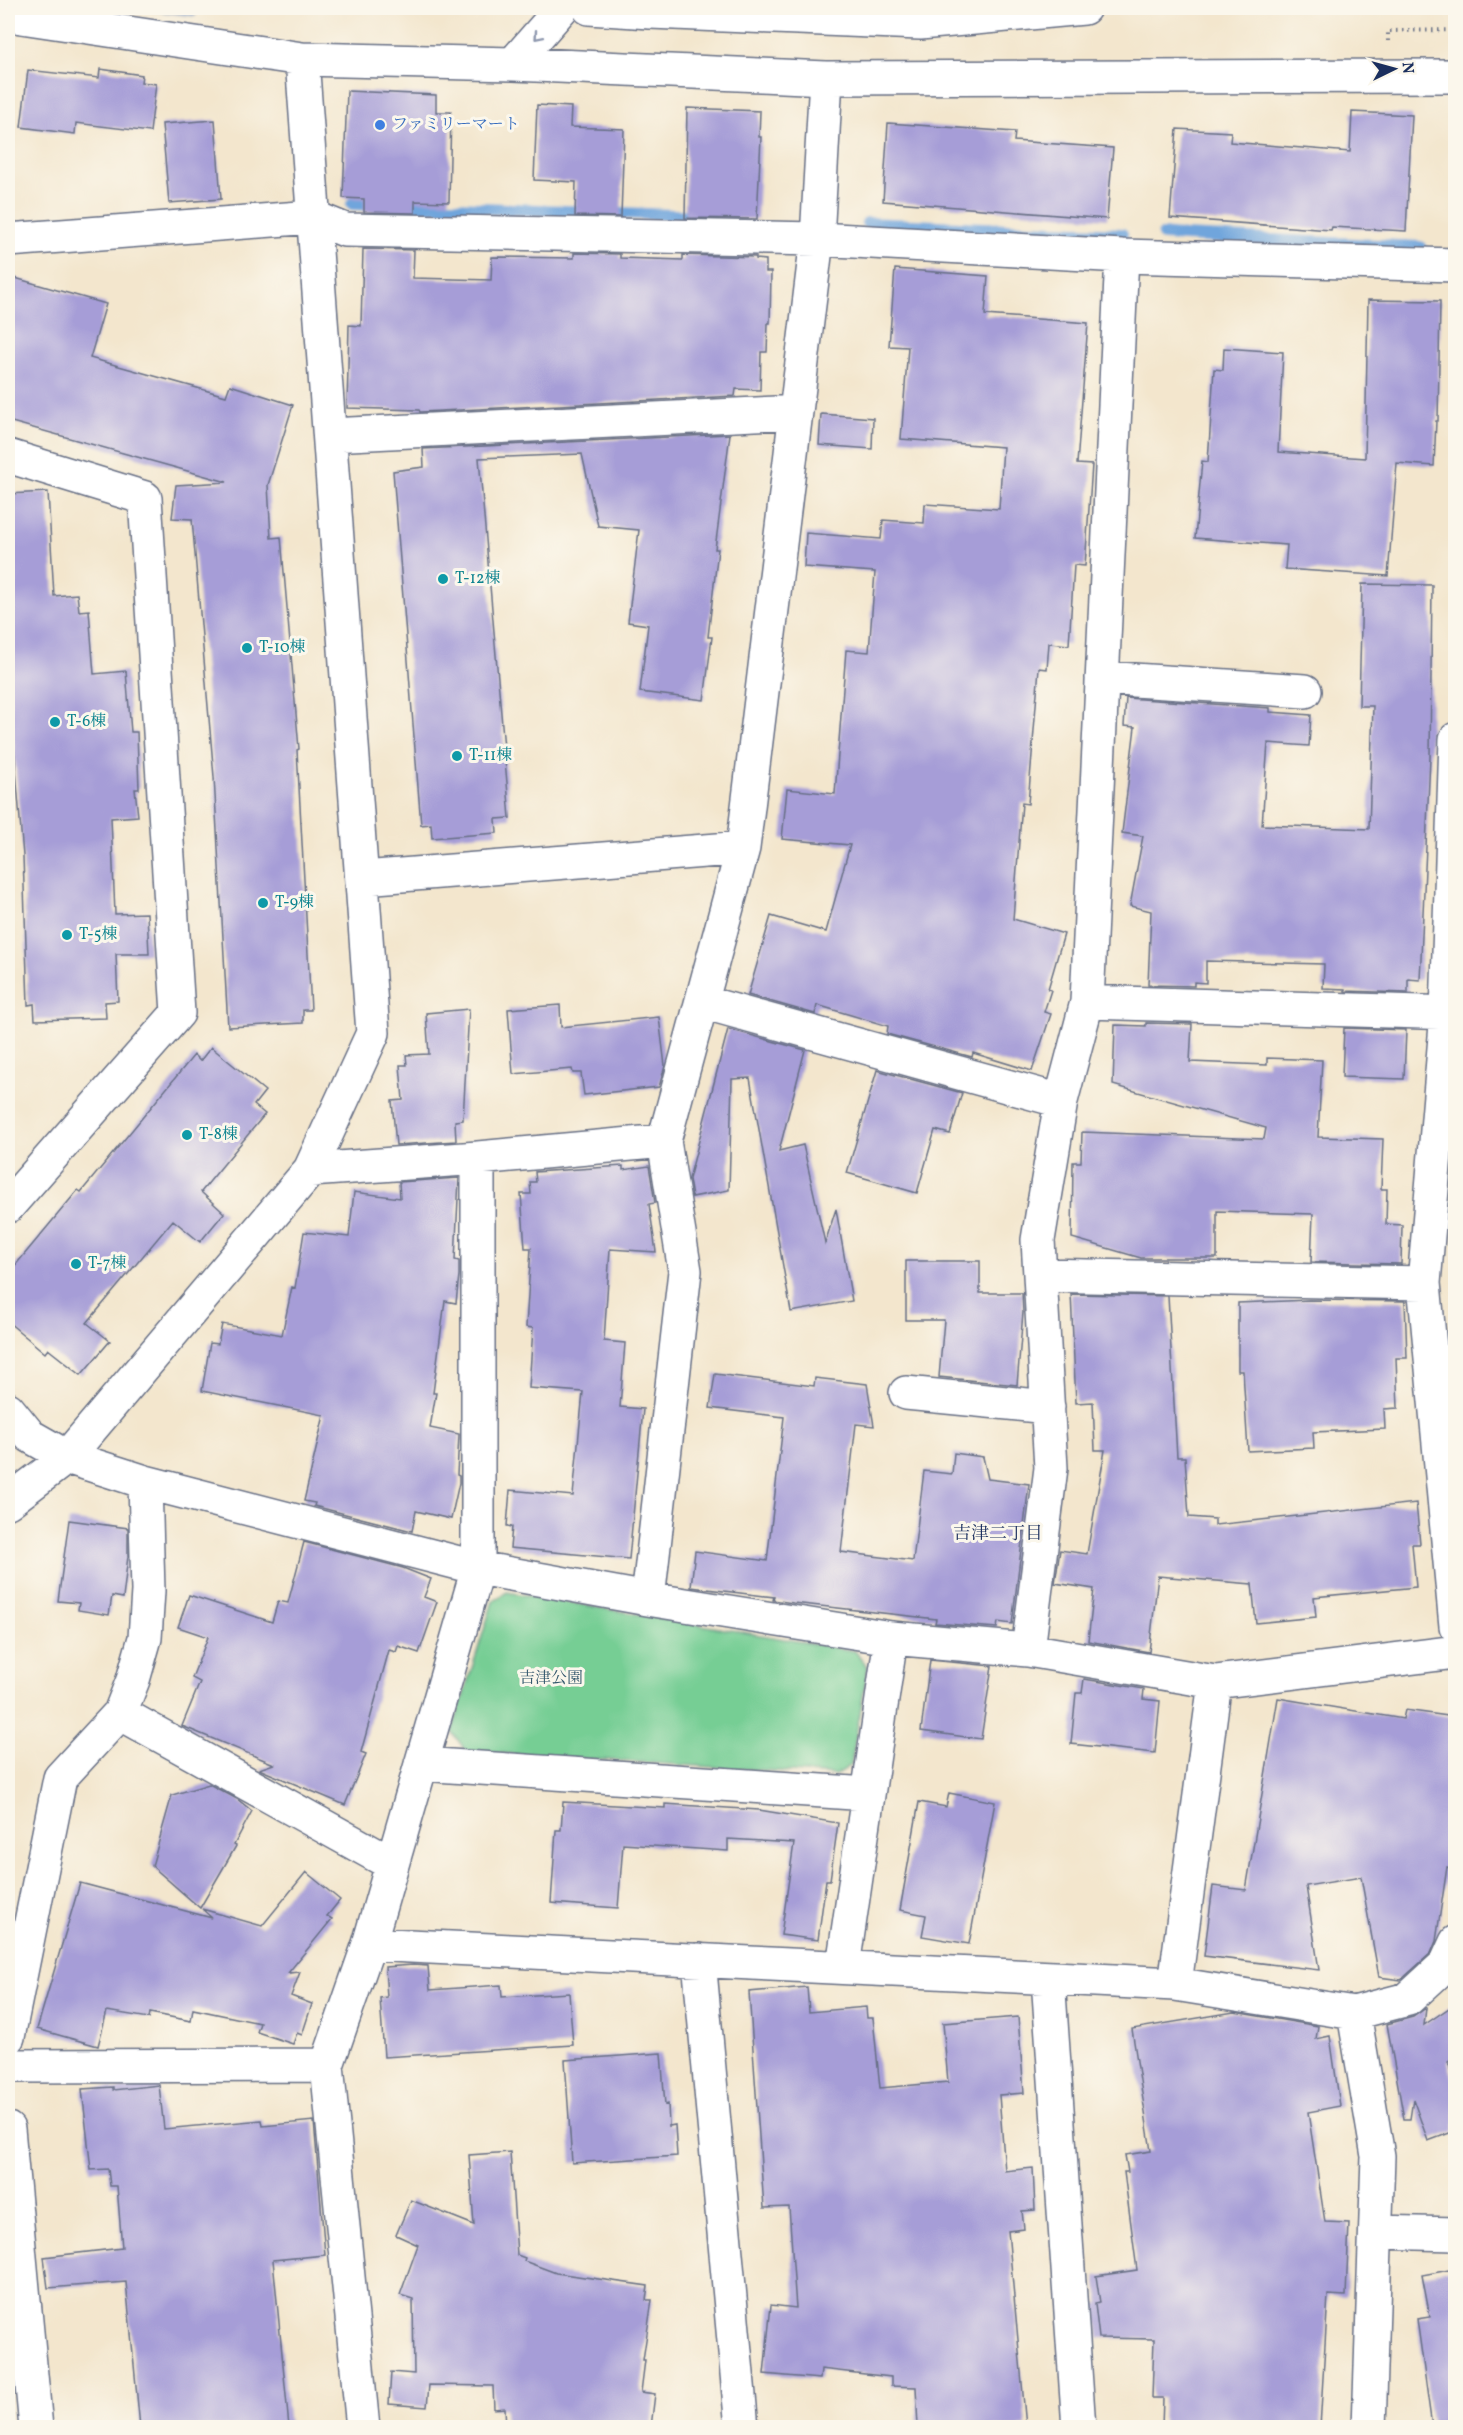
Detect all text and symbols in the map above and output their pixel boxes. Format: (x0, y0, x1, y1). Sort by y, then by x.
one-way arrow (534, 29, 545, 40)
north arrow (1364, 39, 1424, 99)
text: N (1395, 61, 1418, 75)
place label: ファミリーマート (392, 114, 520, 136)
marker: ファミリーマート (373, 118, 387, 132)
place label: T-12棟 (455, 568, 501, 590)
marker: T-12棟 (436, 572, 450, 586)
place label: T-10棟 (259, 637, 306, 659)
marker: T-10棟 (240, 641, 254, 655)
place label: T-6棟 (67, 711, 106, 733)
marker: T-6棟 (48, 715, 62, 729)
place label: T-11棟 (469, 745, 512, 767)
marker: T-11棟 (450, 749, 464, 763)
place label: T-9棟 (275, 892, 314, 914)
marker: T-9棟 (256, 896, 270, 910)
place label: T-5棟 (79, 924, 117, 946)
marker: T-5棟 (60, 928, 74, 942)
place label: T-8棟 (199, 1124, 238, 1146)
marker: T-8棟 (180, 1128, 194, 1142)
place label: T-7棟 (88, 1253, 127, 1275)
marker: T-7棟 (69, 1257, 83, 1271)
district label: 吉津二丁目 (953, 1522, 1043, 1547)
park label: 吉津公園 (519, 1668, 583, 1690)

